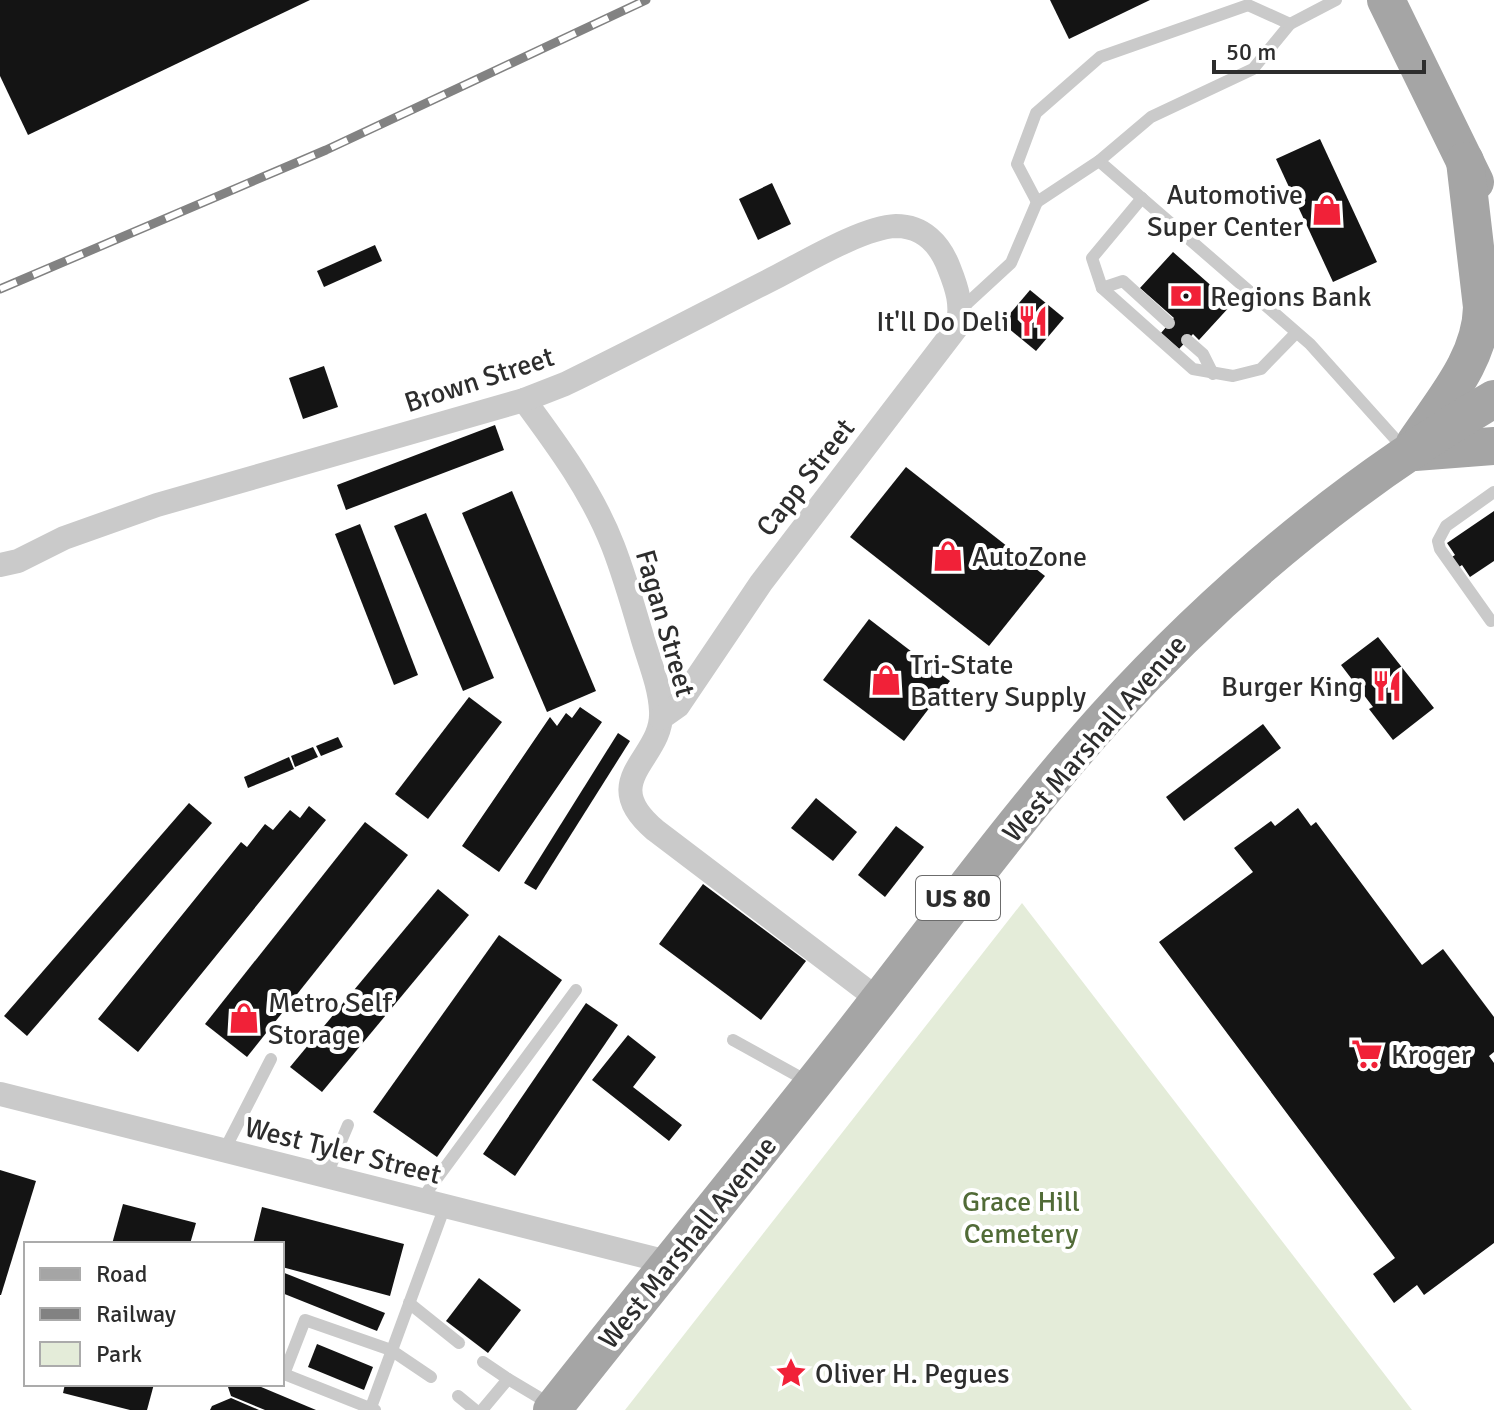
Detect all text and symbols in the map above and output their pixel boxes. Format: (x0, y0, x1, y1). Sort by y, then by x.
scale bar (1214, 24, 1424, 74)
text: 50 m (1226, 37, 1276, 67)
place label: Automotive Super Center (1147, 178, 1304, 244)
shop icon: Automotive Super Center (1310, 193, 1344, 227)
bank icon: Regions Bank (1169, 279, 1203, 313)
place label: Regions Bank (1210, 280, 1371, 314)
restaurant icon: It'll Do Deli (1016, 304, 1050, 338)
place label: It'll Do Deli (876, 305, 1009, 339)
street label: Brown Street (400, 340, 559, 420)
street label: Capp Street (749, 412, 862, 543)
shop icon: AutoZone (931, 539, 965, 573)
place label: AutoZone (972, 540, 1087, 574)
street label: Fagan Street (628, 546, 702, 701)
street label: West Marshall Avenue (995, 628, 1194, 849)
place label: Tri-State Battery Supply (910, 648, 1086, 714)
shop icon: Tri-State Battery Supply (869, 663, 903, 697)
restaurant icon: Burger King (1370, 669, 1404, 703)
place label: Burger King (1221, 670, 1363, 704)
road number: US 80 (916, 876, 1000, 920)
place label: Metro Self Storage (268, 986, 394, 1052)
shop icon: Metro Self Storage (227, 1001, 261, 1035)
supermarket icon: Kroger (1350, 1037, 1384, 1071)
place label: Kroger (1391, 1038, 1472, 1072)
street label: West Tyler Street (241, 1110, 445, 1192)
street label: West Marshall Avenue (592, 1129, 784, 1356)
park label: Grace Hill Cemetery (962, 1185, 1080, 1251)
legend (24, 1242, 284, 1386)
text: Road (96, 1259, 147, 1289)
text: Railway (96, 1299, 176, 1329)
text: Park (96, 1339, 142, 1369)
place icon: Oliver H. Pegues (774, 1356, 808, 1390)
place label: Oliver H. Pegues (815, 1357, 1010, 1391)

